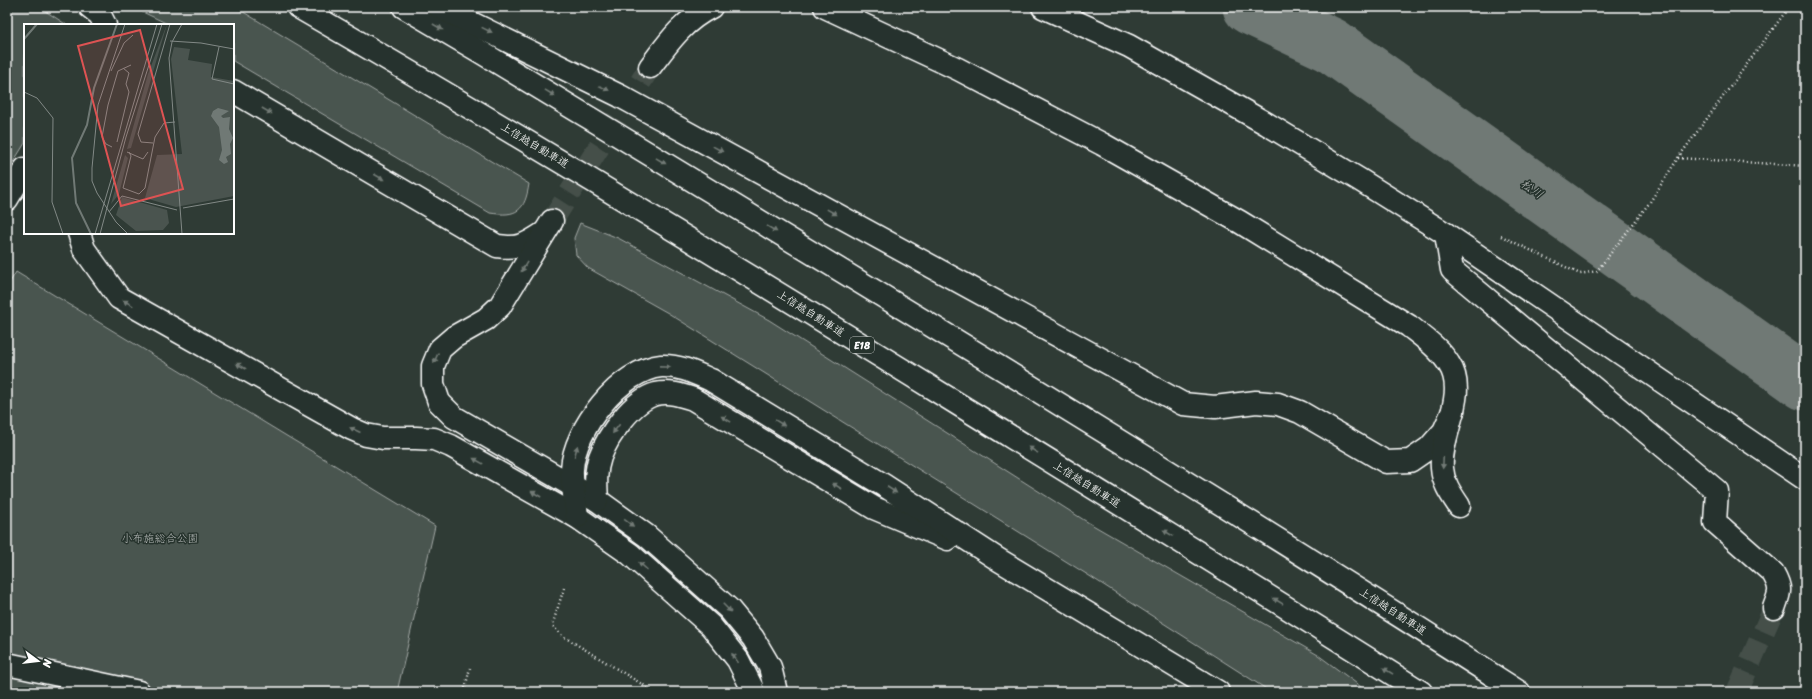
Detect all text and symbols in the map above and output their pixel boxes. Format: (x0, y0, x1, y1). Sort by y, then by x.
one-way arrow (432, 23, 444, 30)
inset map (24, 24, 234, 234)
one-way arrow (481, 27, 493, 33)
one-way arrow (598, 85, 609, 91)
one-way arrow (544, 90, 556, 97)
one-way arrow (262, 107, 272, 115)
street label: 上信越自動車道 (497, 117, 573, 173)
one-way arrow (712, 146, 724, 153)
one-way arrow (656, 157, 666, 165)
one-way arrow (373, 173, 385, 180)
water label: 松川 (1516, 173, 1548, 205)
one-way arrow (826, 208, 838, 215)
one-way arrow (766, 225, 778, 232)
one-way arrow (520, 261, 527, 273)
street label: 上信越自動車道 (773, 285, 848, 342)
one-way arrow (122, 300, 134, 307)
road number: E18 (850, 337, 874, 353)
one-way arrow (433, 353, 439, 365)
one-way arrow (236, 363, 247, 370)
one-way arrow (659, 364, 672, 370)
one-way arrow (720, 415, 732, 422)
one-way arrow (775, 419, 785, 427)
one-way arrow (612, 423, 620, 434)
one-way arrow (349, 427, 360, 433)
one-way arrow (573, 445, 579, 457)
one-way arrow (1027, 447, 1039, 454)
street label: 上信越自動車道 (1049, 456, 1124, 513)
one-way arrow (1439, 457, 1446, 469)
one-way arrow (472, 458, 484, 465)
one-way arrow (831, 482, 843, 489)
one-way arrow (887, 486, 897, 494)
one-way arrow (530, 490, 542, 497)
one-way arrow (623, 519, 634, 527)
park label: 小布施総合公園 (122, 529, 199, 548)
one-way arrow (1163, 529, 1173, 537)
one-way arrow (638, 562, 649, 571)
street label: 上信越自動車道 (1355, 582, 1430, 640)
one-way arrow (1272, 598, 1284, 605)
one-way arrow (722, 603, 732, 613)
north arrow (18, 641, 58, 681)
one-way arrow (731, 652, 740, 663)
text: N (37, 656, 58, 670)
one-way arrow (1383, 667, 1393, 675)

